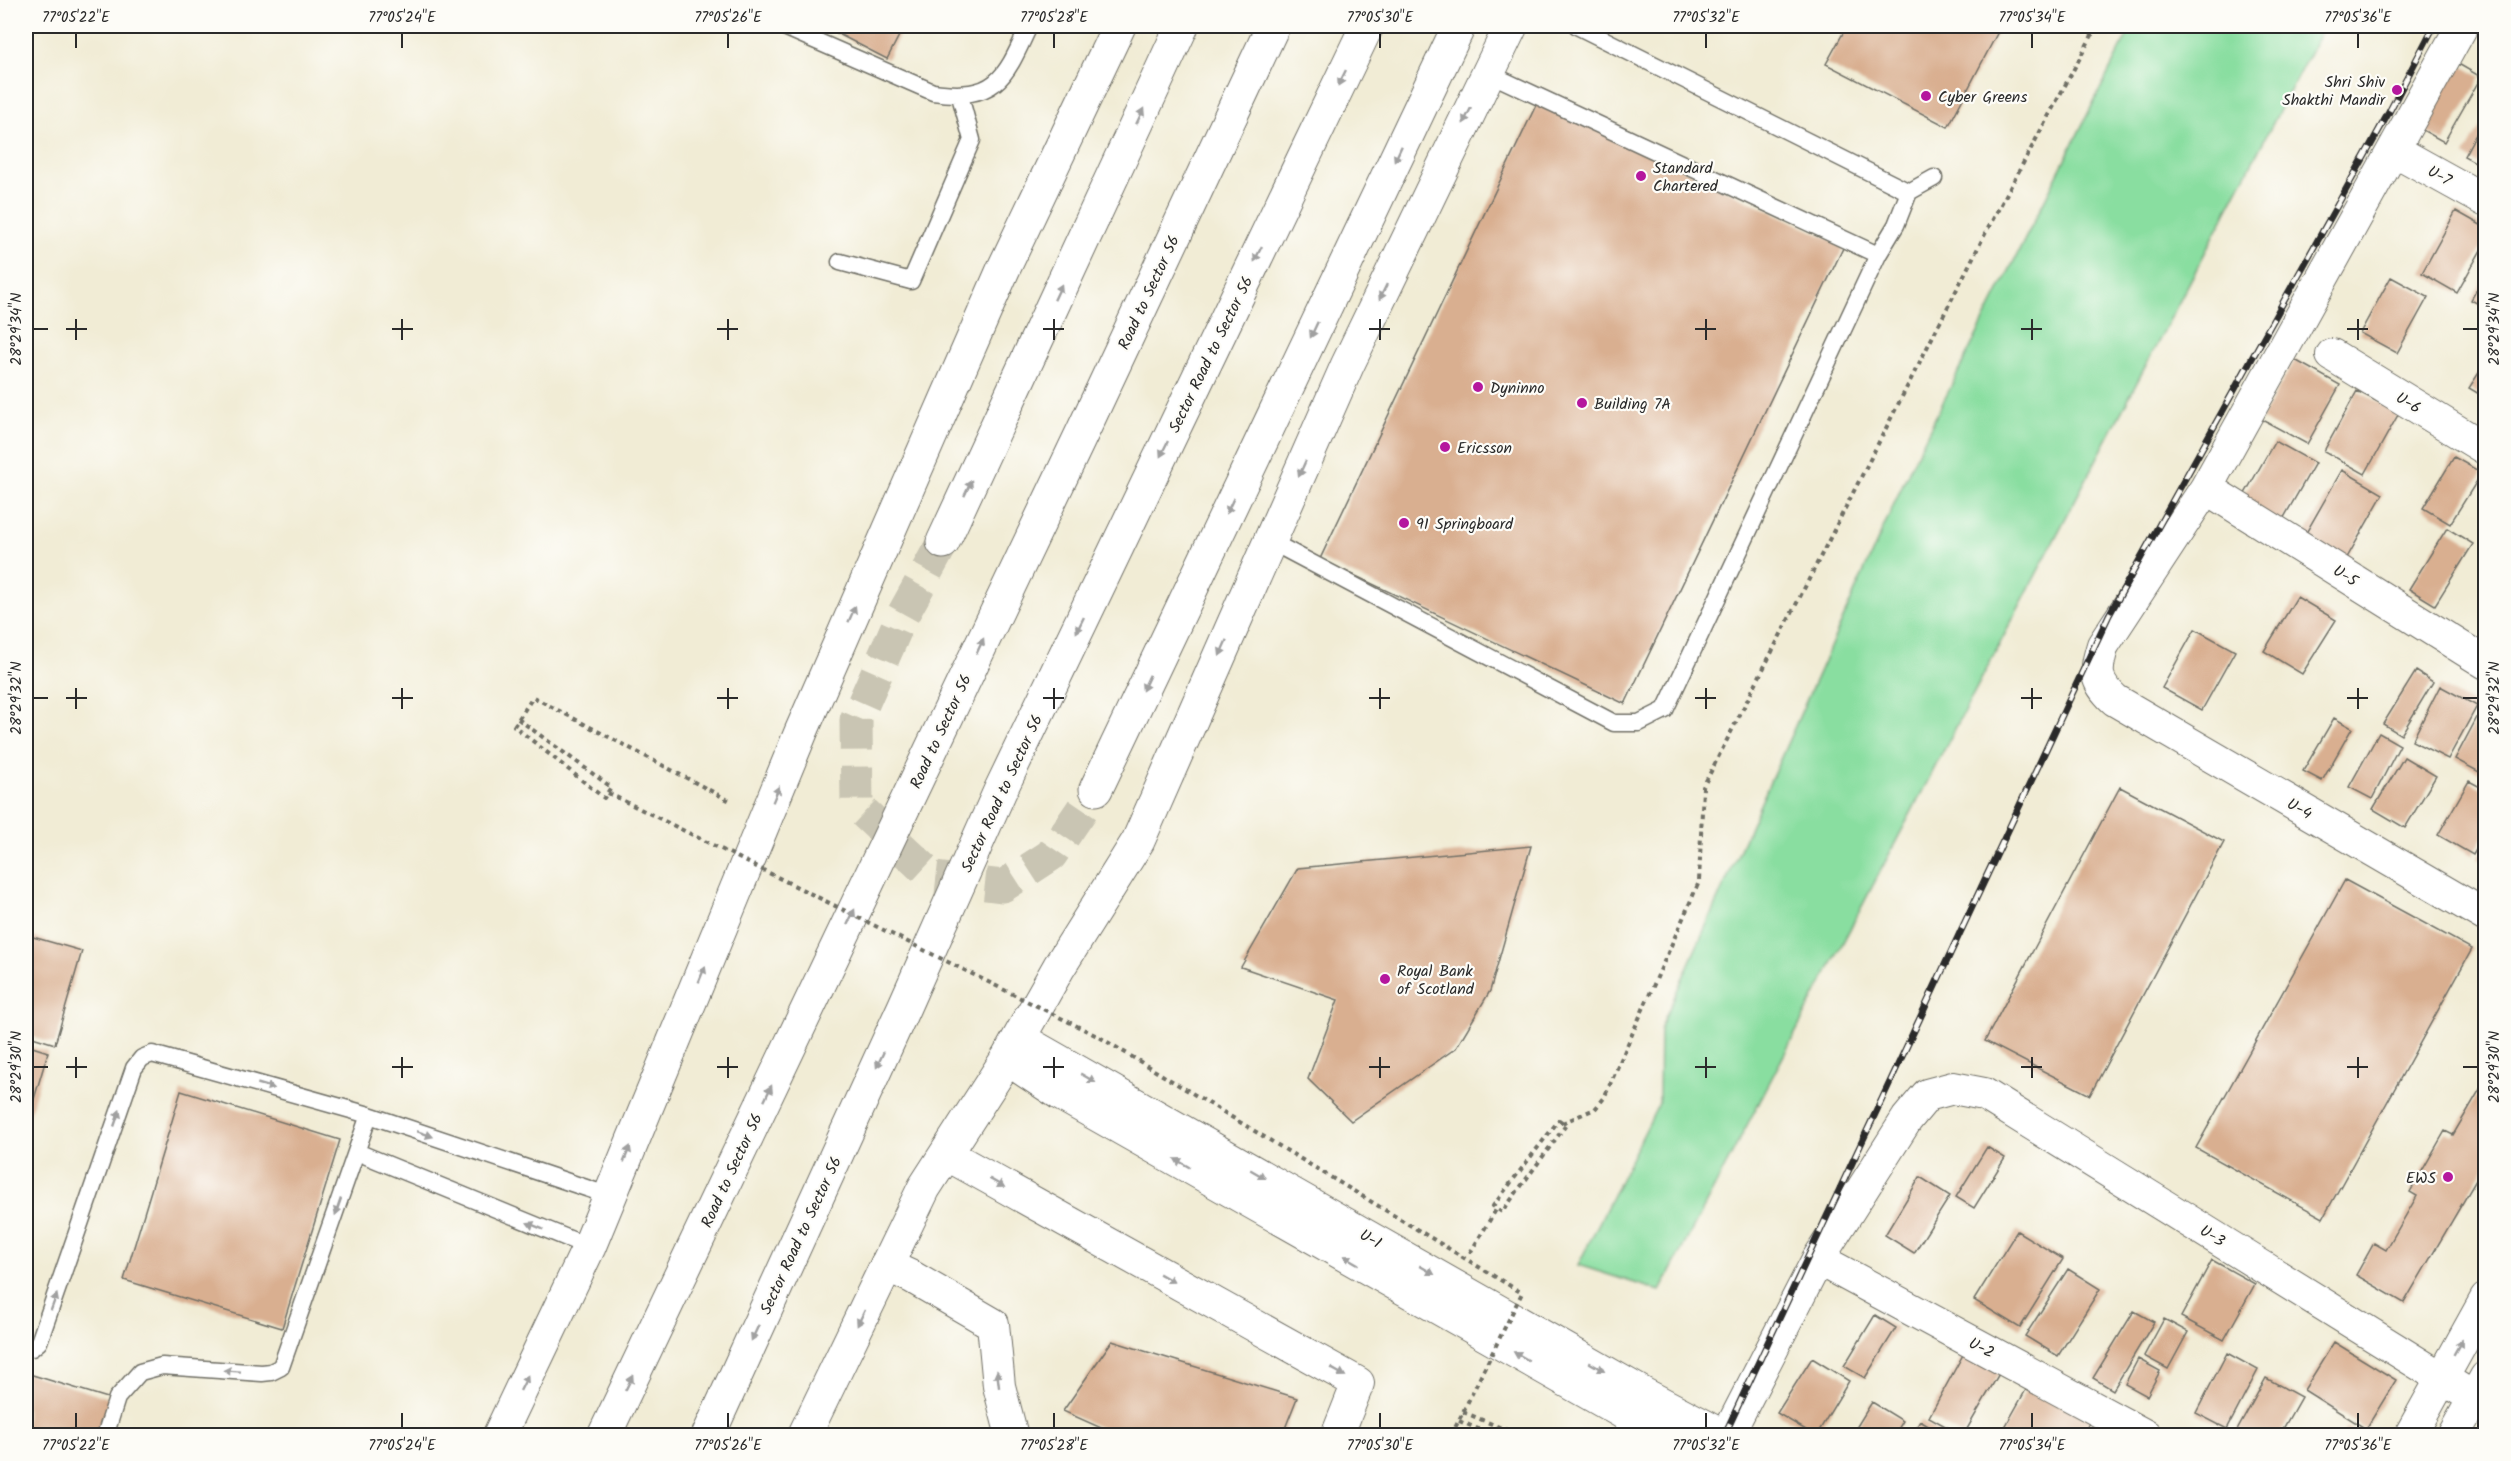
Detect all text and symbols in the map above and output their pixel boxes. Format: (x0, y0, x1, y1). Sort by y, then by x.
text: 77°05'22"E (42, 6, 111, 30)
text: 77°05'24"E (368, 6, 437, 30)
text: 77°05'26"E (694, 6, 763, 30)
text: 77°05'28"E (1020, 6, 1089, 30)
text: 77°05'30"E (1347, 6, 1414, 30)
text: 77°05'32"E (1672, 6, 1741, 30)
text: 77°05'34"E (1998, 6, 2067, 30)
text: 77°05'36"E (2324, 6, 2393, 30)
one-way arrow (1337, 70, 1346, 87)
place label: Shri Shiv Shakthi Mandir (2282, 70, 2387, 113)
marker: Shri Shiv Shakthi Mandir (2390, 83, 2404, 97)
place label: Cyber Greens (1938, 85, 2027, 110)
marker: Cyber Greens (1919, 89, 1933, 103)
one-way arrow (1136, 107, 1145, 124)
one-way arrow (1463, 108, 1472, 125)
one-way arrow (1393, 146, 1402, 163)
place label: Standard Chartered (1653, 156, 1719, 199)
street label: U-7 (2423, 159, 2456, 193)
marker: Standard Chartered (1634, 169, 1648, 183)
street label: Road to Sector 56 (1112, 231, 1187, 354)
one-way arrow (1253, 246, 1262, 263)
street label: Sector Road to Sector 56 (1162, 272, 1260, 437)
one-way arrow (1378, 283, 1387, 300)
one-way arrow (1054, 284, 1063, 301)
text: 28°29'34"N (5, 293, 29, 366)
text: 28°29'34"N (2483, 293, 2507, 366)
one-way arrow (1309, 322, 1318, 339)
place label: Dyninno (1490, 376, 1544, 401)
marker: Dyninno (1471, 380, 1485, 394)
street label: U-6 (2391, 386, 2426, 421)
place label: Building 7A (1594, 392, 1671, 417)
marker: Building 7A (1575, 396, 1589, 410)
place label: Ericsson (1457, 436, 1512, 461)
one-way arrow (1160, 440, 1169, 457)
marker: Ericsson (1438, 440, 1452, 454)
one-way arrow (1297, 460, 1306, 478)
one-way arrow (963, 480, 972, 497)
one-way arrow (1226, 498, 1235, 515)
place label: 91 Springboard (1416, 512, 1514, 537)
marker: 91 Springboard (1397, 516, 1411, 530)
street label: U-5 (2328, 559, 2364, 594)
one-way arrow (848, 606, 857, 623)
one-way arrow (1075, 616, 1084, 633)
one-way arrow (976, 638, 985, 655)
one-way arrow (1218, 639, 1228, 657)
text: 28°29'32"N (5, 661, 29, 735)
text: 28°29'32"N (2483, 661, 2507, 735)
street label: Road to Sector 56 (904, 670, 979, 793)
one-way arrow (1142, 674, 1151, 691)
street label: Sector Road to Sector 56 (955, 711, 1050, 877)
one-way arrow (771, 784, 781, 802)
street label: U-4 (2282, 792, 2317, 827)
one-way arrow (847, 909, 856, 926)
place label: Royal Bank of Scotland (1397, 959, 1475, 1002)
one-way arrow (698, 965, 707, 983)
marker: Royal Bank of Scotland (1378, 972, 1392, 986)
text: 28°29'30"N (5, 1031, 29, 1103)
text: 28°29'30"N (2483, 1031, 2507, 1103)
one-way arrow (875, 1052, 884, 1069)
one-way arrow (1080, 1073, 1097, 1083)
one-way arrow (257, 1082, 276, 1092)
one-way arrow (763, 1085, 772, 1102)
one-way arrow (113, 1109, 123, 1127)
street label: Road to Sector 56 (695, 1109, 770, 1232)
one-way arrow (416, 1130, 434, 1139)
one-way arrow (622, 1145, 632, 1163)
street label: Sector Road to Sector 56 (754, 1153, 849, 1319)
one-way arrow (1173, 1158, 1190, 1168)
place label: EWS (2406, 1166, 2436, 1191)
one-way arrow (1250, 1169, 1267, 1179)
marker: EWS (2441, 1170, 2455, 1184)
one-way arrow (988, 1178, 1005, 1188)
one-way arrow (332, 1198, 342, 1216)
street label: U-3 (2195, 1219, 2230, 1254)
one-way arrow (526, 1221, 544, 1230)
street label: U-1 (1355, 1223, 1386, 1256)
one-way arrow (1343, 1255, 1360, 1265)
one-way arrow (1419, 1265, 1435, 1276)
one-way arrow (1159, 1273, 1176, 1283)
one-way arrow (49, 1293, 59, 1311)
one-way arrow (856, 1310, 865, 1327)
one-way arrow (750, 1324, 759, 1341)
street label: U-2 (1964, 1331, 1999, 1366)
one-way arrow (2453, 1338, 2463, 1355)
one-way arrow (1512, 1351, 1529, 1361)
one-way arrow (1589, 1362, 1606, 1372)
one-way arrow (222, 1366, 241, 1376)
one-way arrow (1330, 1367, 1347, 1377)
one-way arrow (994, 1369, 1003, 1388)
one-way arrow (520, 1374, 529, 1391)
one-way arrow (625, 1374, 634, 1391)
text: 77°05'22"E (42, 1434, 111, 1458)
text: 77°05'24"E (368, 1434, 437, 1458)
text: 77°05'26"E (694, 1434, 763, 1458)
text: 77°05'28"E (1020, 1434, 1089, 1458)
text: 77°05'30"E (1347, 1434, 1414, 1458)
text: 77°05'32"E (1672, 1434, 1741, 1458)
text: 77°05'34"E (1998, 1434, 2067, 1458)
text: 77°05'36"E (2324, 1434, 2393, 1458)

